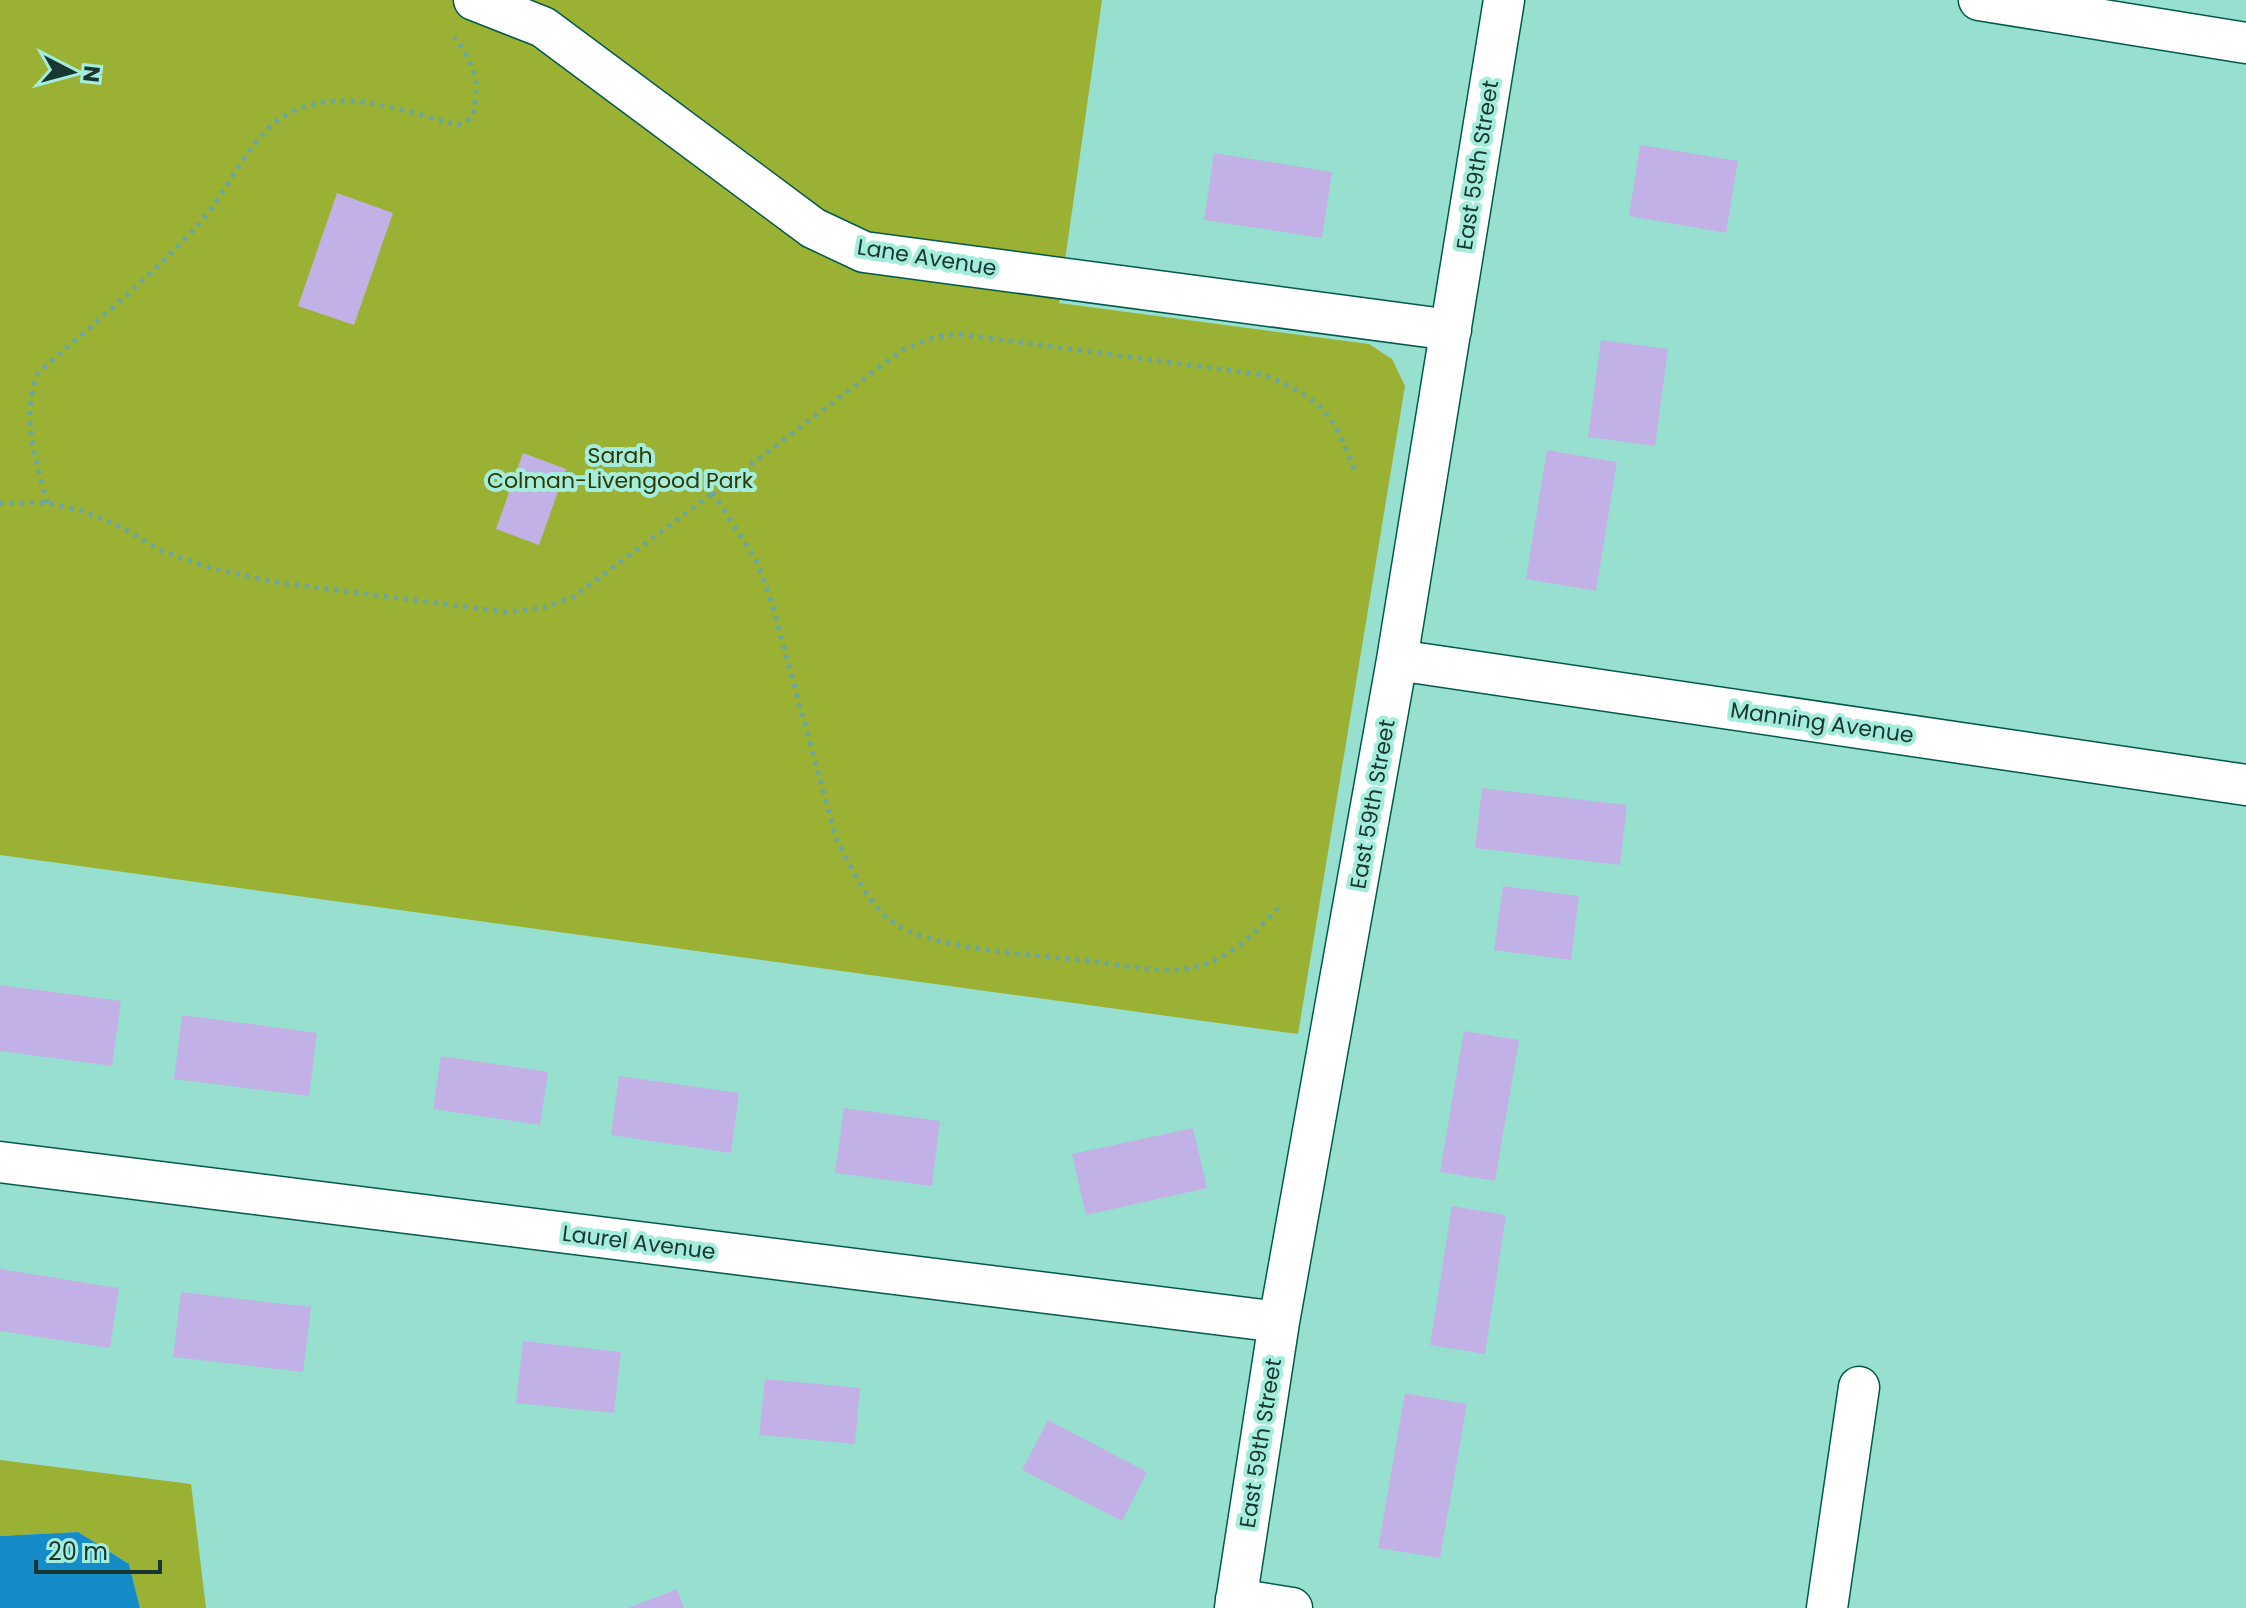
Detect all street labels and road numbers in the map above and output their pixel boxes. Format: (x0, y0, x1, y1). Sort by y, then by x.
street label: East 59th Street (1449, 78, 1506, 252)
street label: Lane Avenue (855, 231, 999, 284)
street label: Manning Avenue (1728, 694, 1916, 751)
street label: East 59th Street (1342, 717, 1403, 891)
street label: Laurel Avenue (561, 1218, 717, 1267)
street label: East 59th Street (1232, 1356, 1289, 1530)

